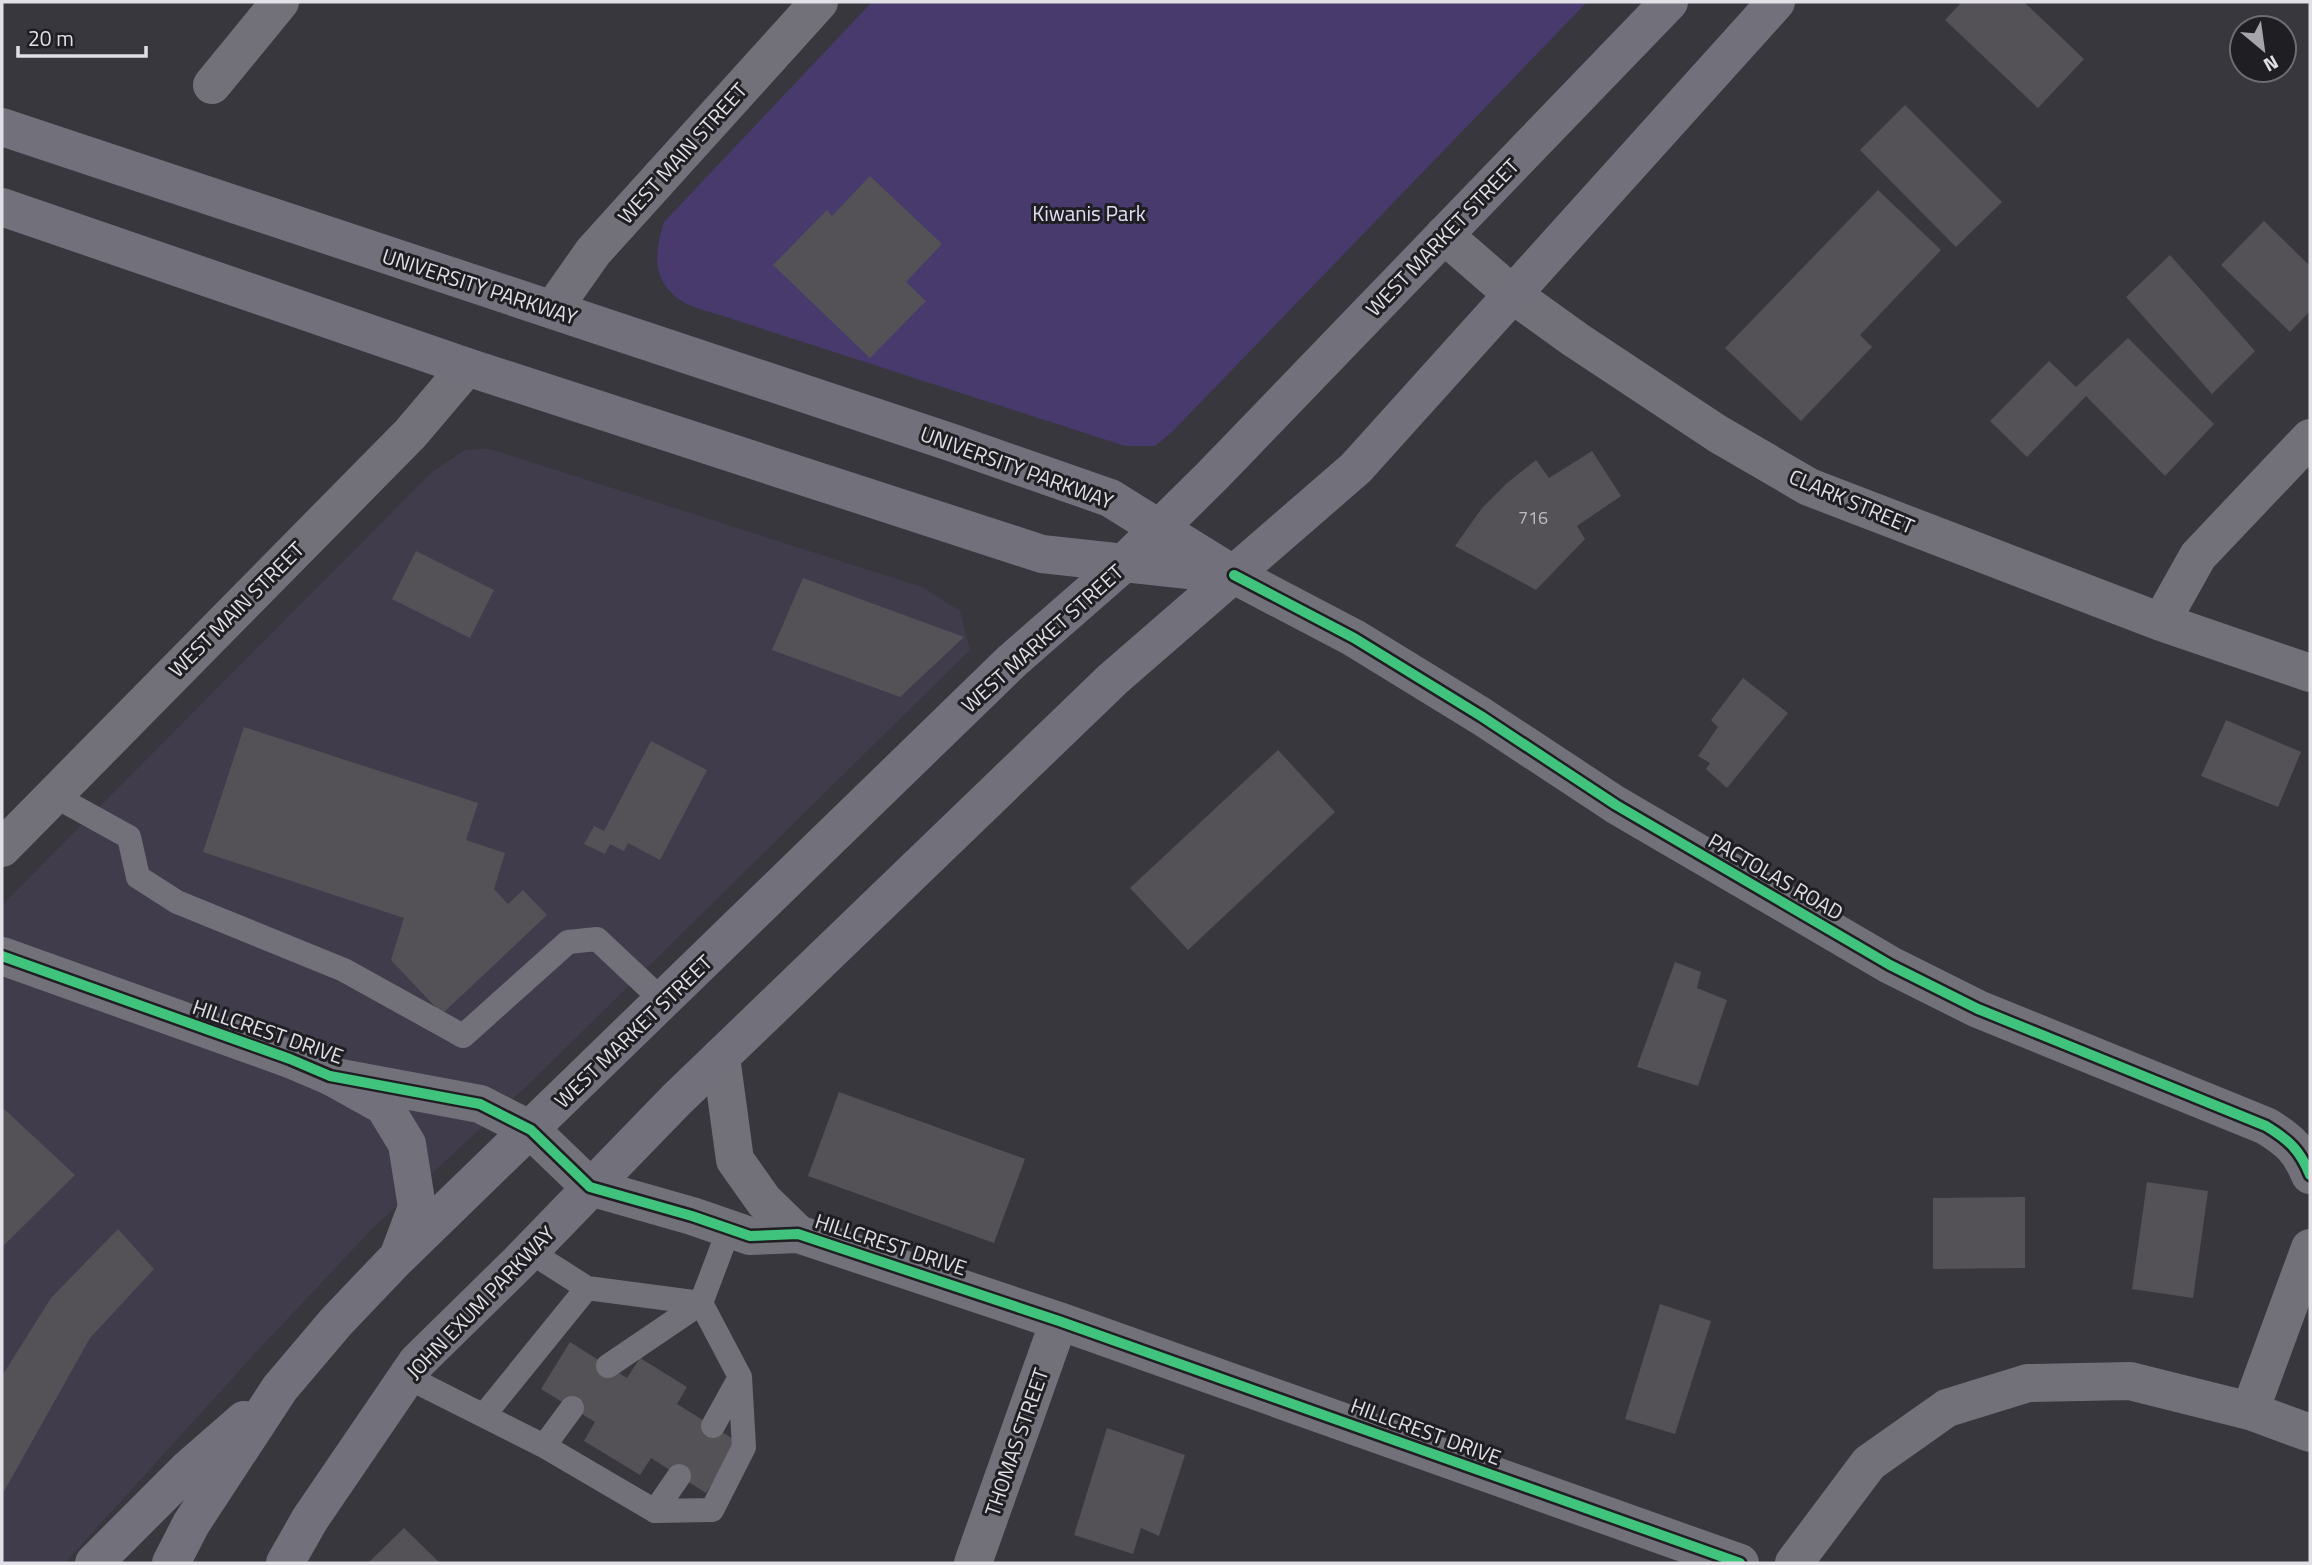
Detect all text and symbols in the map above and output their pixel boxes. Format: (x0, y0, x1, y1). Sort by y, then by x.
scale bar (18, 14, 145, 58)
north arrow (2228, 14, 2298, 84)
text: 20 m (28, 22, 74, 54)
text: N (2259, 48, 2284, 80)
street label: WEST MAIN STREET (610, 75, 754, 231)
street label: WEST MARKET STREET (1358, 151, 1526, 323)
park label: Kiwanis Park (1032, 197, 1146, 229)
street label: UNIVERSITY PARKWAY (378, 239, 582, 333)
street label: UNIVERSITY PARKWAY (916, 417, 1119, 517)
street label: CLARK STREET (1784, 460, 1920, 542)
house number: 716 (1518, 504, 1548, 531)
street label: WEST MAIN STREET (161, 534, 311, 684)
street label: WEST MARKET STREET (954, 556, 1130, 720)
street label: PACTOLAS ROAD (1703, 824, 1849, 928)
street label: WEST MARKET STREET (547, 947, 719, 1115)
street label: HILLCREST DRIVE (188, 990, 348, 1072)
street label: HILLCREST DRIVE (811, 1204, 971, 1284)
street label: JOHN EXUM PARKWAY (398, 1218, 562, 1386)
street label: THOMAS STREET (976, 1364, 1056, 1520)
street label: HILLCREST DRIVE (1346, 1389, 1506, 1473)

